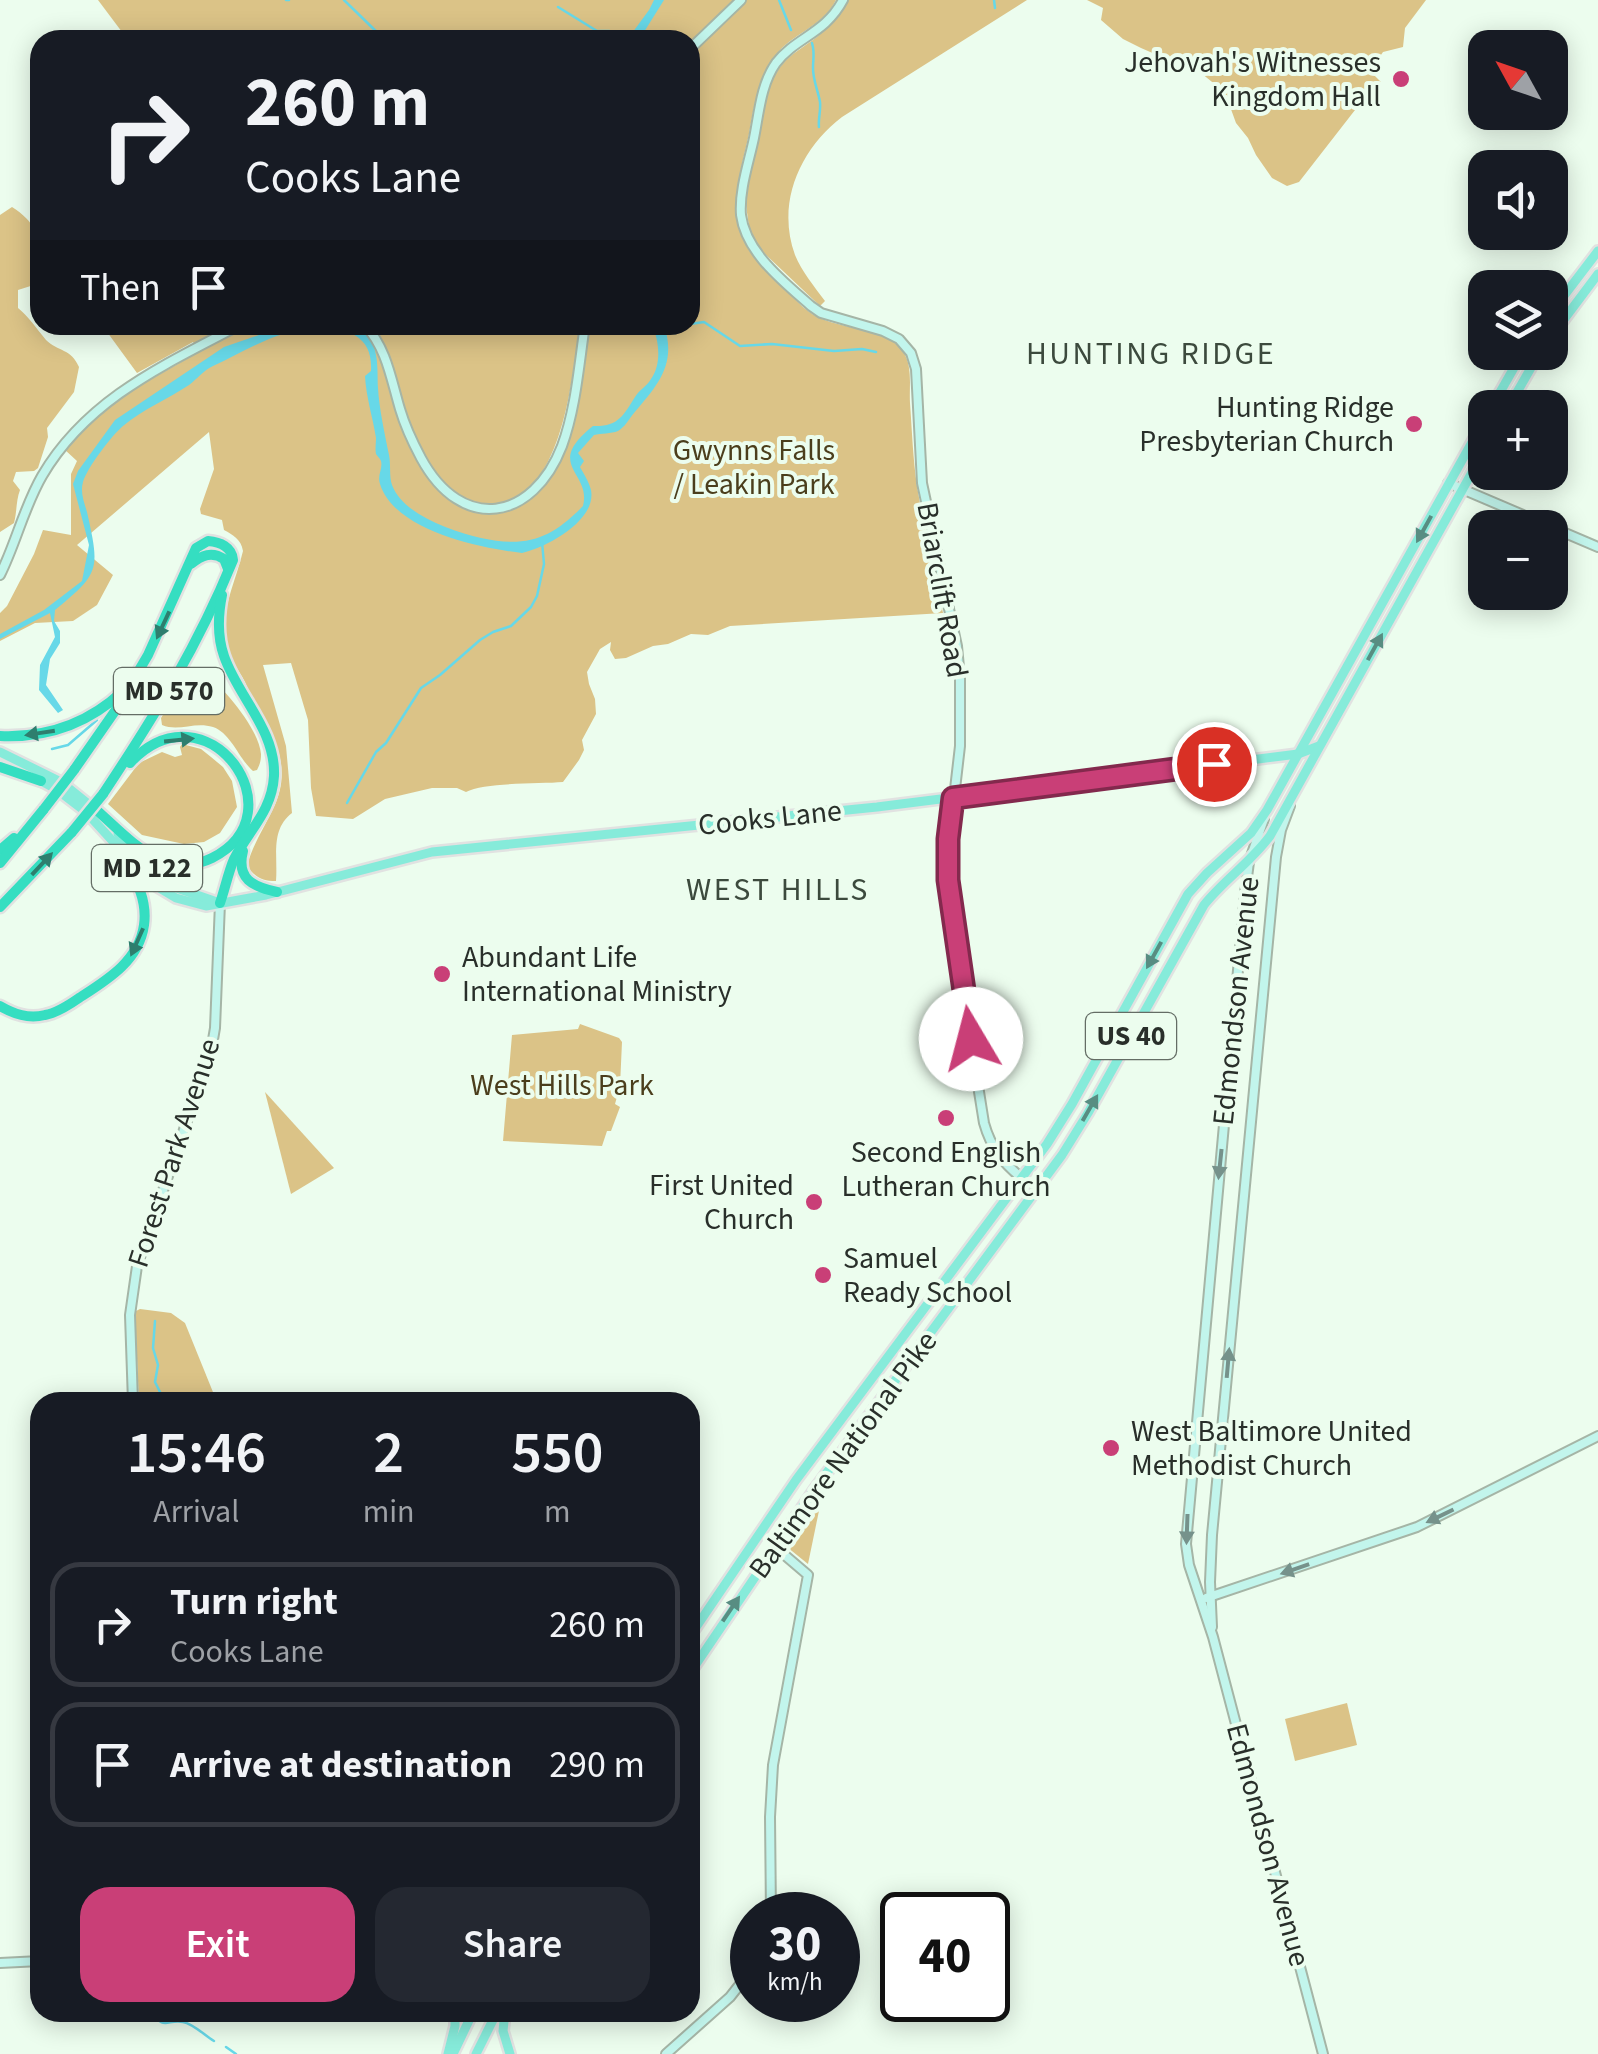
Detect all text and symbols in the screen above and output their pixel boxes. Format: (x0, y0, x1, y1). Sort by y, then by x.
north arrow (1468, 30, 1568, 130)
map controls (1468, 30, 1568, 610)
place label: Jehovah's Witnesses Kingdom Hall (1124, 41, 1381, 118)
text: 260 m (245, 53, 430, 153)
marker: Jehovah's Witnesses Kingdom Hall (1390, 68, 1412, 90)
icon: right (80, 70, 210, 200)
text: Cooks Lane (245, 146, 461, 210)
button: sound (1468, 150, 1568, 250)
icon: arrive (181, 260, 236, 315)
text: Then (80, 261, 161, 315)
button: layers (1468, 270, 1568, 370)
district label: HUNTING RIDGE (1026, 331, 1276, 377)
place label: Hunting Ridge Presbyterian Church (1139, 386, 1394, 463)
button: + (1468, 390, 1568, 490)
marker: Hunting Ridge Presbyterian Church (1403, 413, 1425, 435)
park label: Gwynns Falls / Leakin Park (673, 429, 835, 506)
street label: Briarclift Road (905, 499, 979, 681)
button: − (1468, 510, 1568, 610)
one-way arrow (1415, 514, 1432, 543)
one-way arrow (154, 611, 171, 640)
one-way arrow (1367, 633, 1384, 662)
road number: MD 570 (114, 668, 224, 714)
pin (1172, 722, 1257, 807)
one-way arrow (24, 726, 55, 741)
one-way arrow (164, 732, 195, 748)
icon: arrive (1187, 737, 1242, 792)
street label: Cooks Lane (696, 789, 844, 847)
road number: MD 122 (92, 845, 202, 891)
one-way arrow (30, 852, 53, 876)
district label: WEST HILLS (686, 867, 870, 913)
street label: Edmondson Avenue (1202, 874, 1270, 1128)
one-way arrow (129, 927, 145, 957)
place label: Abundant Life International Ministry (462, 936, 732, 1013)
one-way arrow (1146, 941, 1164, 969)
marker: Abundant Life International Ministry (431, 963, 453, 985)
position arrow (919, 987, 1023, 1091)
road number: US 40 (1086, 1013, 1176, 1059)
street label: Forest Park Avenue (117, 1033, 231, 1273)
park label: West Hills Park (470, 1064, 654, 1107)
one-way arrow (1082, 1094, 1099, 1123)
marker: Second English Lutheran Church (935, 1107, 957, 1129)
place label: Second English Lutheran Church (841, 1131, 1051, 1208)
one-way arrow (1211, 1149, 1227, 1181)
place label: First United Church (649, 1164, 794, 1241)
marker: First United Church (803, 1191, 825, 1213)
place label: Samuel Ready School (843, 1237, 1012, 1314)
marker: Samuel Ready School (812, 1264, 834, 1286)
street label: Baltimore National Pike (738, 1322, 948, 1588)
one-way arrow (1221, 1347, 1237, 1379)
place label: West Baltimore United Methodist Church (1131, 1410, 1412, 1487)
text: 15:46 (127, 1411, 266, 1496)
text: 2 (373, 1411, 404, 1496)
text: 550 (511, 1411, 603, 1496)
marker: West Baltimore United Methodist Church (1100, 1437, 1122, 1459)
text: Arrival (153, 1489, 239, 1535)
text: min (363, 1489, 415, 1535)
text: m (544, 1489, 571, 1535)
one-way arrow (1426, 1508, 1455, 1525)
one-way arrow (1179, 1513, 1195, 1545)
one-way arrow (1280, 1562, 1310, 1577)
text: Turn right (170, 1575, 338, 1629)
one-way arrow (722, 1596, 740, 1623)
icon: right (85, 1597, 140, 1652)
text: 260 m (549, 1598, 645, 1652)
text: Cooks Lane (170, 1629, 324, 1675)
street label: Edmondson Avenue (1215, 1719, 1321, 1971)
icon: arrive (85, 1737, 140, 1792)
text: Arrive at destination (170, 1738, 512, 1792)
text: 290 m (549, 1738, 645, 1792)
button: Exit (80, 1887, 355, 2002)
button: Share (375, 1887, 650, 2002)
speed limit sign: 40 (880, 1892, 1010, 2022)
text: 30 (769, 1909, 821, 1980)
text: km/h (767, 1964, 823, 2000)

